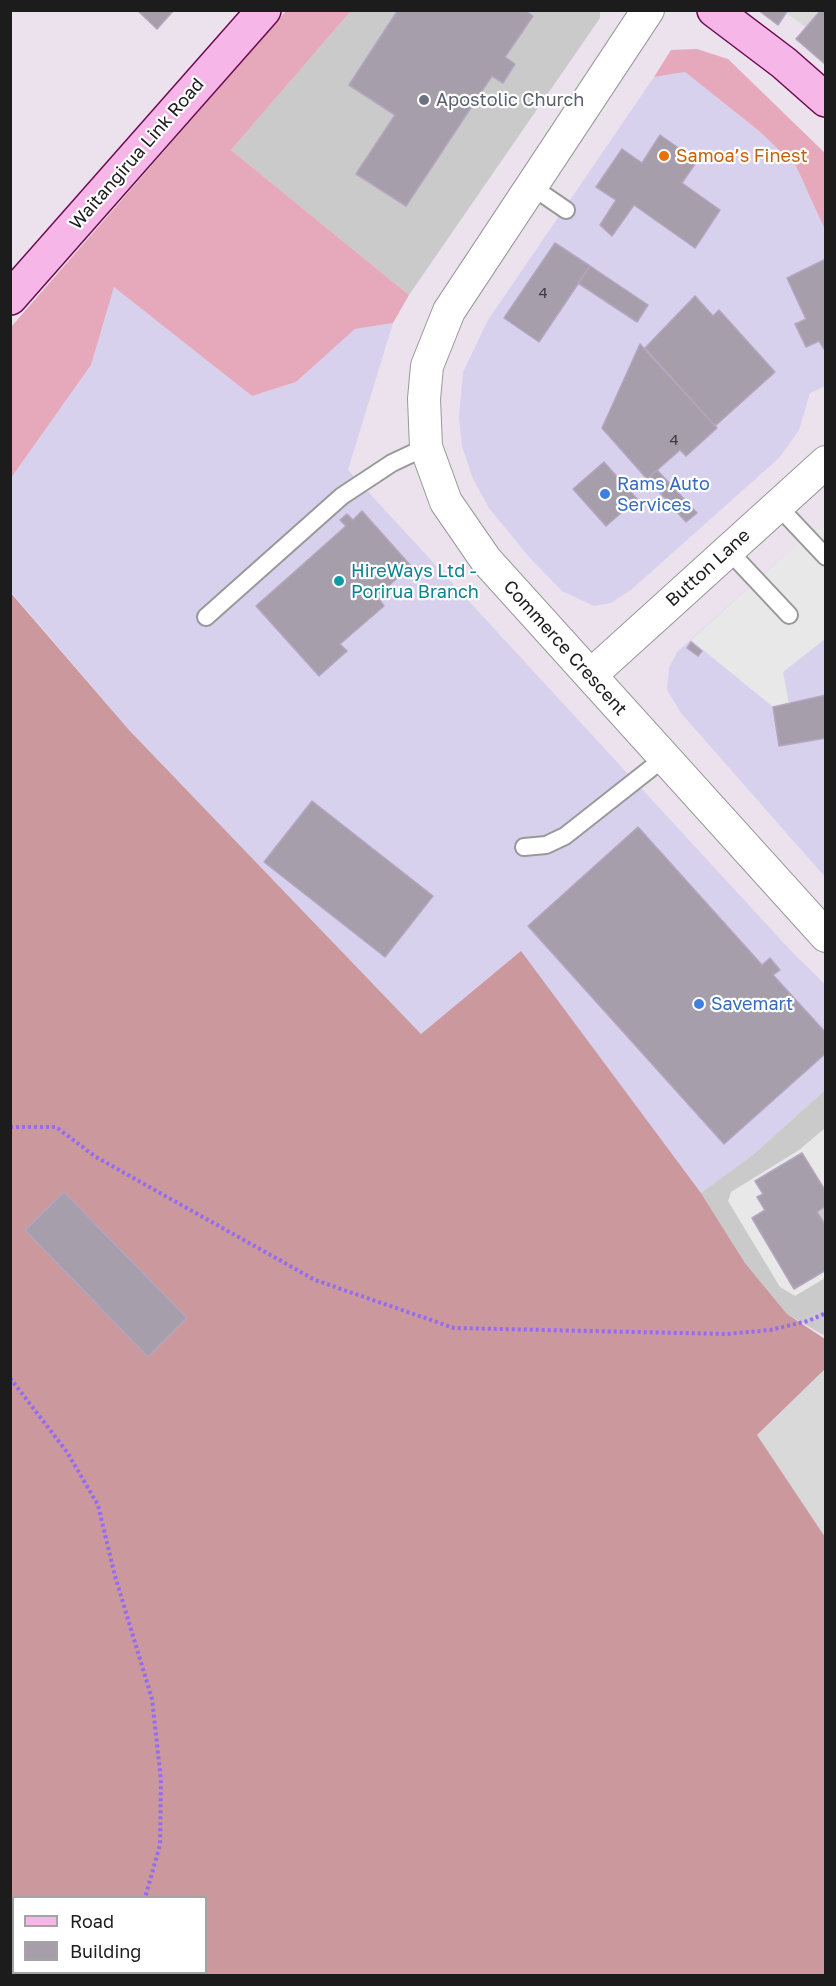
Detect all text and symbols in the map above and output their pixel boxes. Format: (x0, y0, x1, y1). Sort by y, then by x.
street label: Waitangirua Link Road (65, 74, 209, 234)
place label: Apostolic Church (436, 89, 584, 111)
marker: Apostolic Church (417, 93, 431, 107)
place label: Samoa’s Finest (676, 145, 808, 167)
marker: Samoa’s Finest (657, 149, 671, 163)
house number: 4 (538, 284, 548, 302)
house number: 4 (669, 431, 679, 449)
place label: Rams Auto Services (617, 473, 710, 516)
marker: Rams Auto Services (598, 487, 612, 501)
street label: Button Lane (662, 525, 754, 611)
place label: HireWays Ltd - Porirua Branch (351, 560, 479, 602)
marker: HireWays Ltd - Porirua Branch (332, 574, 346, 588)
street label: Commerce Crescent (499, 576, 631, 720)
place label: Savemart (711, 993, 793, 1015)
marker: Savemart (692, 997, 706, 1011)
legend (12, 1896, 207, 1974)
text: Road (70, 1910, 114, 1932)
text: Building (70, 1940, 141, 1962)

